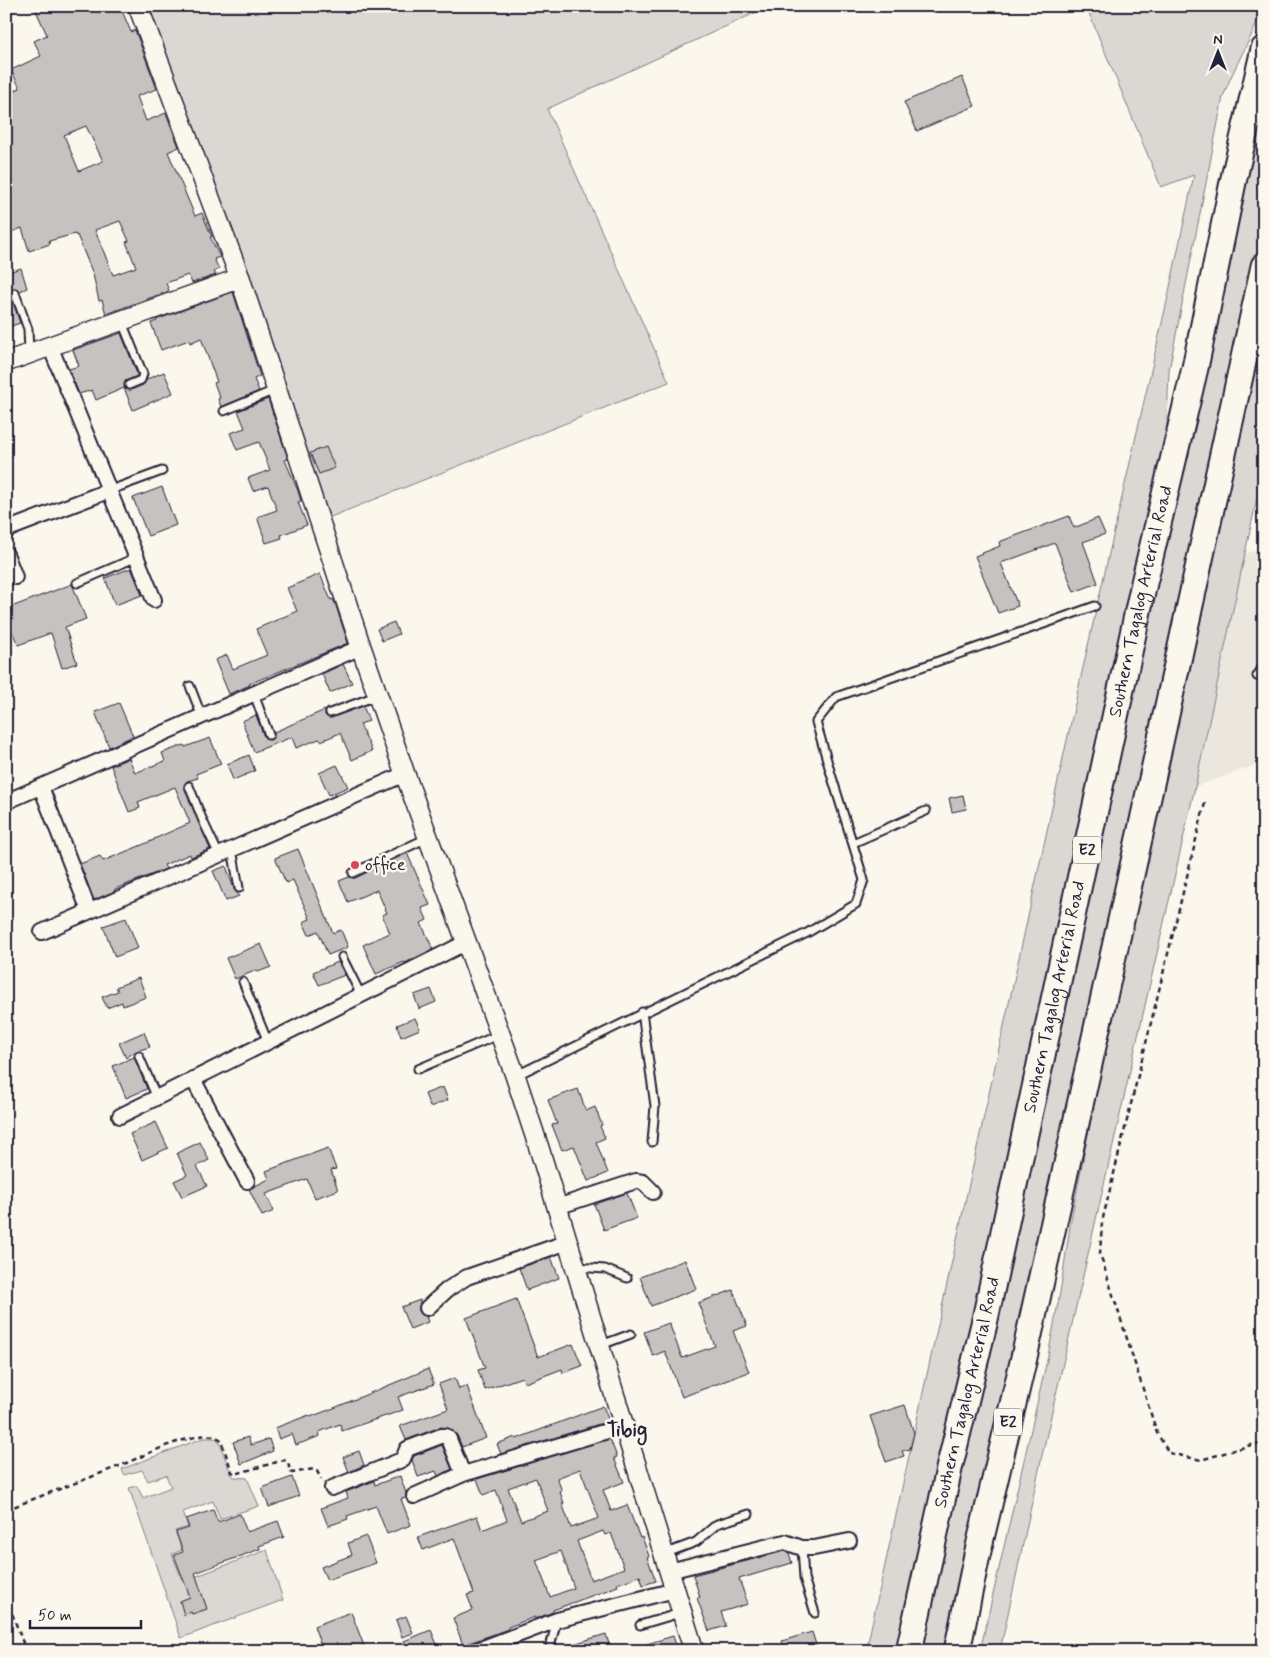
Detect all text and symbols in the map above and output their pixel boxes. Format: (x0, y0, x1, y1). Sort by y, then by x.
north arrow (1192, 28, 1242, 78)
text: N (1213, 31, 1223, 49)
street label: Southern Tagalog Arterial Road (1103, 483, 1179, 719)
road number: E2 (1073, 836, 1101, 864)
place label: office (365, 853, 406, 877)
marker: office (349, 859, 361, 871)
street label: Southern Tagalog Arterial Road (1018, 879, 1091, 1115)
street label: Southern Tagalog Arterial Road (929, 1275, 1006, 1510)
road number: E2 (994, 1408, 1022, 1435)
district label: Tibig (607, 1417, 647, 1446)
scale bar (30, 1597, 141, 1629)
text: 50 m (38, 1606, 72, 1626)

